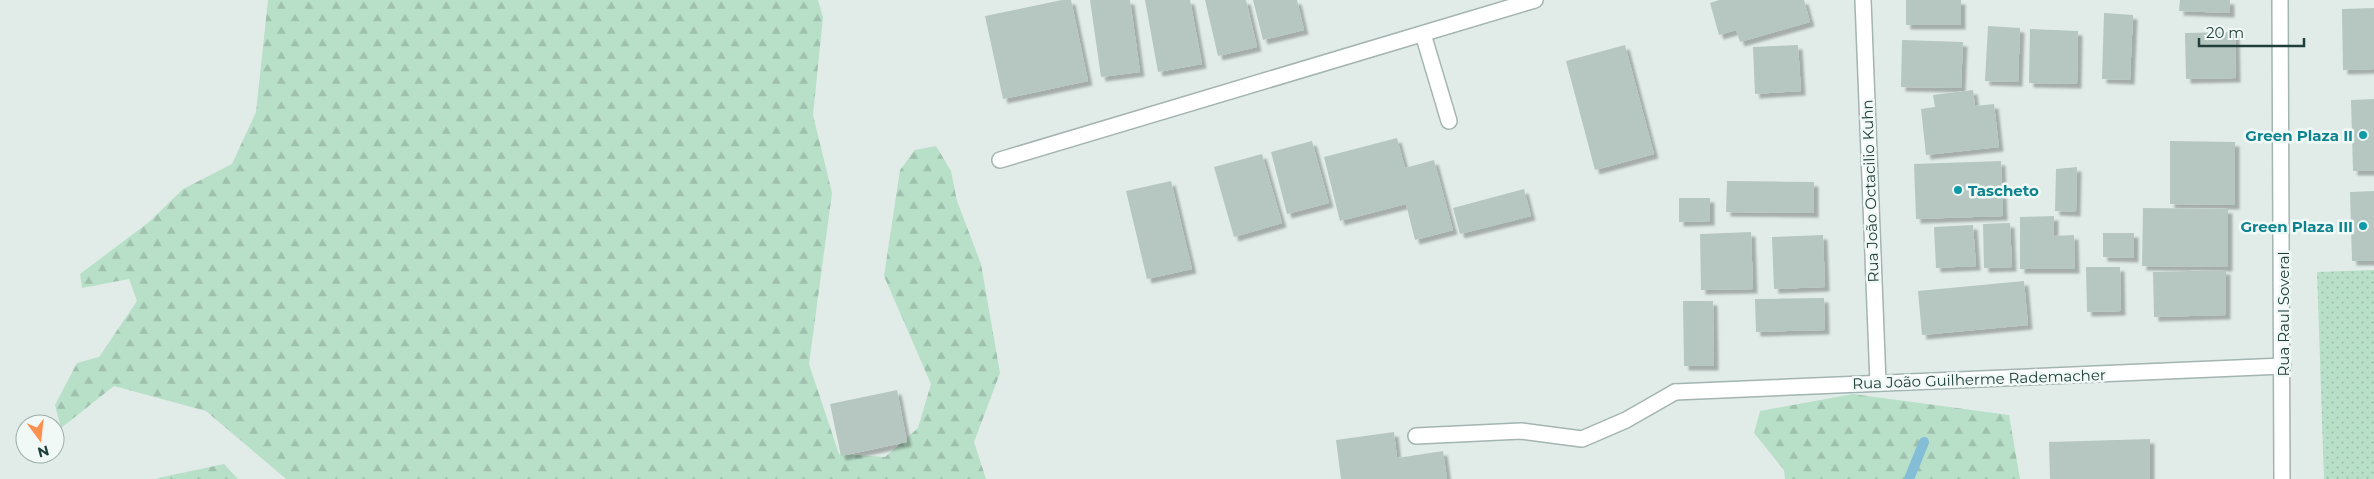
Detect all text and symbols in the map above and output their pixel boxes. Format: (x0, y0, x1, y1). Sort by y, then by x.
scale bar (2199, 15, 2304, 47)
text: 20 m (2206, 23, 2244, 42)
street label: Rua João Octacilio Kuhn (1857, 99, 1883, 283)
place label: Green Plaza II (2245, 126, 2353, 145)
marker: Green Plaza II (2357, 129, 2369, 141)
place label: Tascheto (1968, 181, 2039, 200)
marker: Tascheto (1952, 184, 1964, 196)
place label: Green Plaza III (2240, 217, 2353, 236)
marker: Green Plaza III (2357, 220, 2369, 232)
street label: Rua Raul Soveral (2274, 251, 2293, 377)
street label: Rua João Guilherme Rademacher (1852, 365, 2106, 393)
north arrow (15, 414, 65, 464)
text: N (36, 441, 51, 462)

